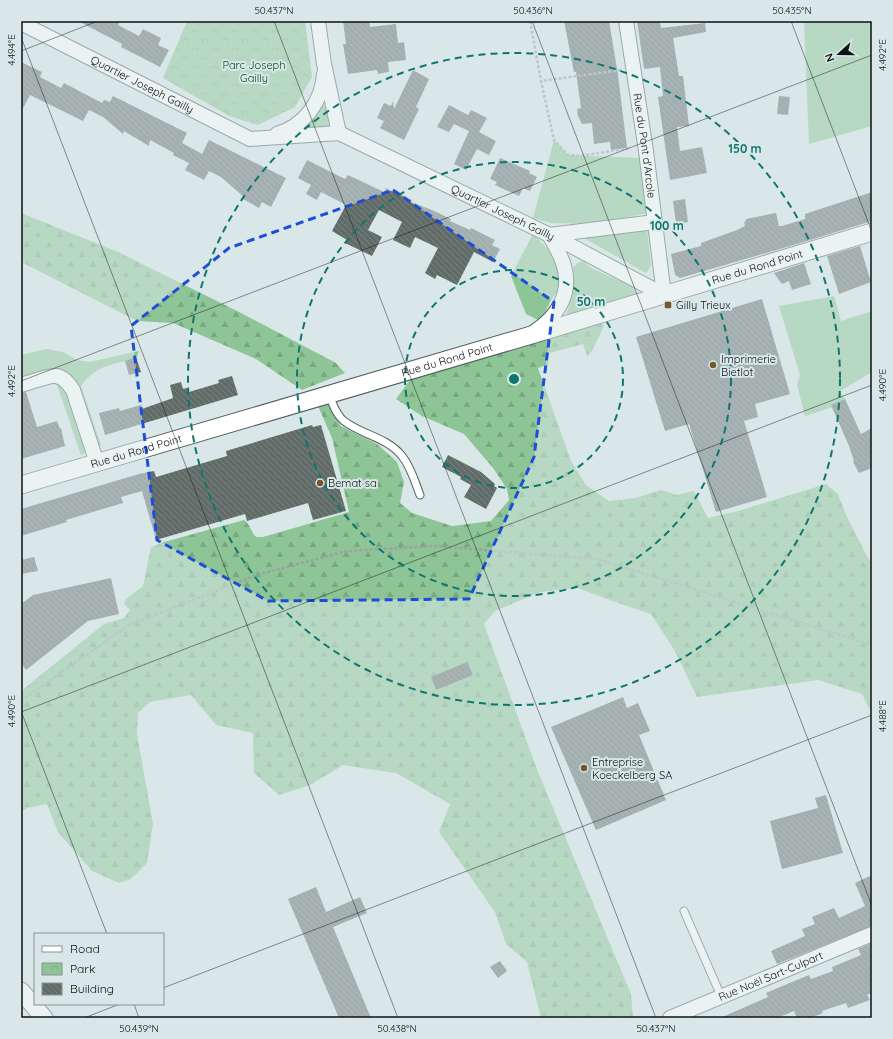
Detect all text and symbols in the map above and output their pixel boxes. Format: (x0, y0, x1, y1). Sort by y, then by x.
text: 50.437°N (254, 4, 294, 17)
text: 50.436°N (513, 4, 553, 17)
text: 50.435°N (772, 4, 812, 17)
text: 4.494°E (5, 34, 18, 66)
north arrow (819, 34, 859, 74)
text: 4.492°E (876, 39, 889, 71)
text: N (822, 51, 838, 64)
street label: Quartier Joseph Gailly (88, 53, 196, 116)
park label: Parc Joseph Gailly (222, 58, 286, 85)
street label: Rue du Pont d'Arcole (630, 92, 659, 199)
text: 150 m (728, 141, 762, 156)
street label: Quartier Joseph Gailly (449, 181, 557, 243)
text: 100 m (650, 218, 684, 233)
street label: Rue du Rond Point (710, 246, 805, 287)
text: 50 m (577, 294, 605, 309)
place label: Gilly Trieux (676, 298, 731, 312)
marker: Gilly Trieux (663, 300, 673, 310)
street label: Rue du Rond Point (400, 340, 495, 380)
place label: Imprimerie Bietlot (721, 352, 776, 379)
marker: Imprimerie Bietlot (708, 360, 718, 370)
text: 4.492°E (5, 365, 18, 397)
text: 4.490°E (876, 368, 889, 401)
centre of rings (507, 372, 521, 386)
street label: Rue du Rond Point (89, 431, 184, 471)
place label: Bemat sa (328, 476, 377, 490)
marker: Bemat sa (315, 478, 325, 488)
text: 4.490°E (5, 694, 18, 727)
text: 4.488°E (876, 700, 889, 732)
place label: Entreprise Koeckelberg SA (592, 755, 672, 782)
marker: Entreprise Koeckelberg SA (579, 763, 589, 773)
legend (34, 933, 164, 1005)
text: Road (70, 941, 100, 956)
street label: Rue Noël Sart-Culpart (716, 948, 825, 1004)
text: Park (70, 961, 95, 976)
text: Building (70, 981, 114, 996)
text: 50.439°N (119, 1022, 159, 1035)
text: 50.438°N (377, 1022, 417, 1035)
text: 50.437°N (636, 1022, 676, 1035)

